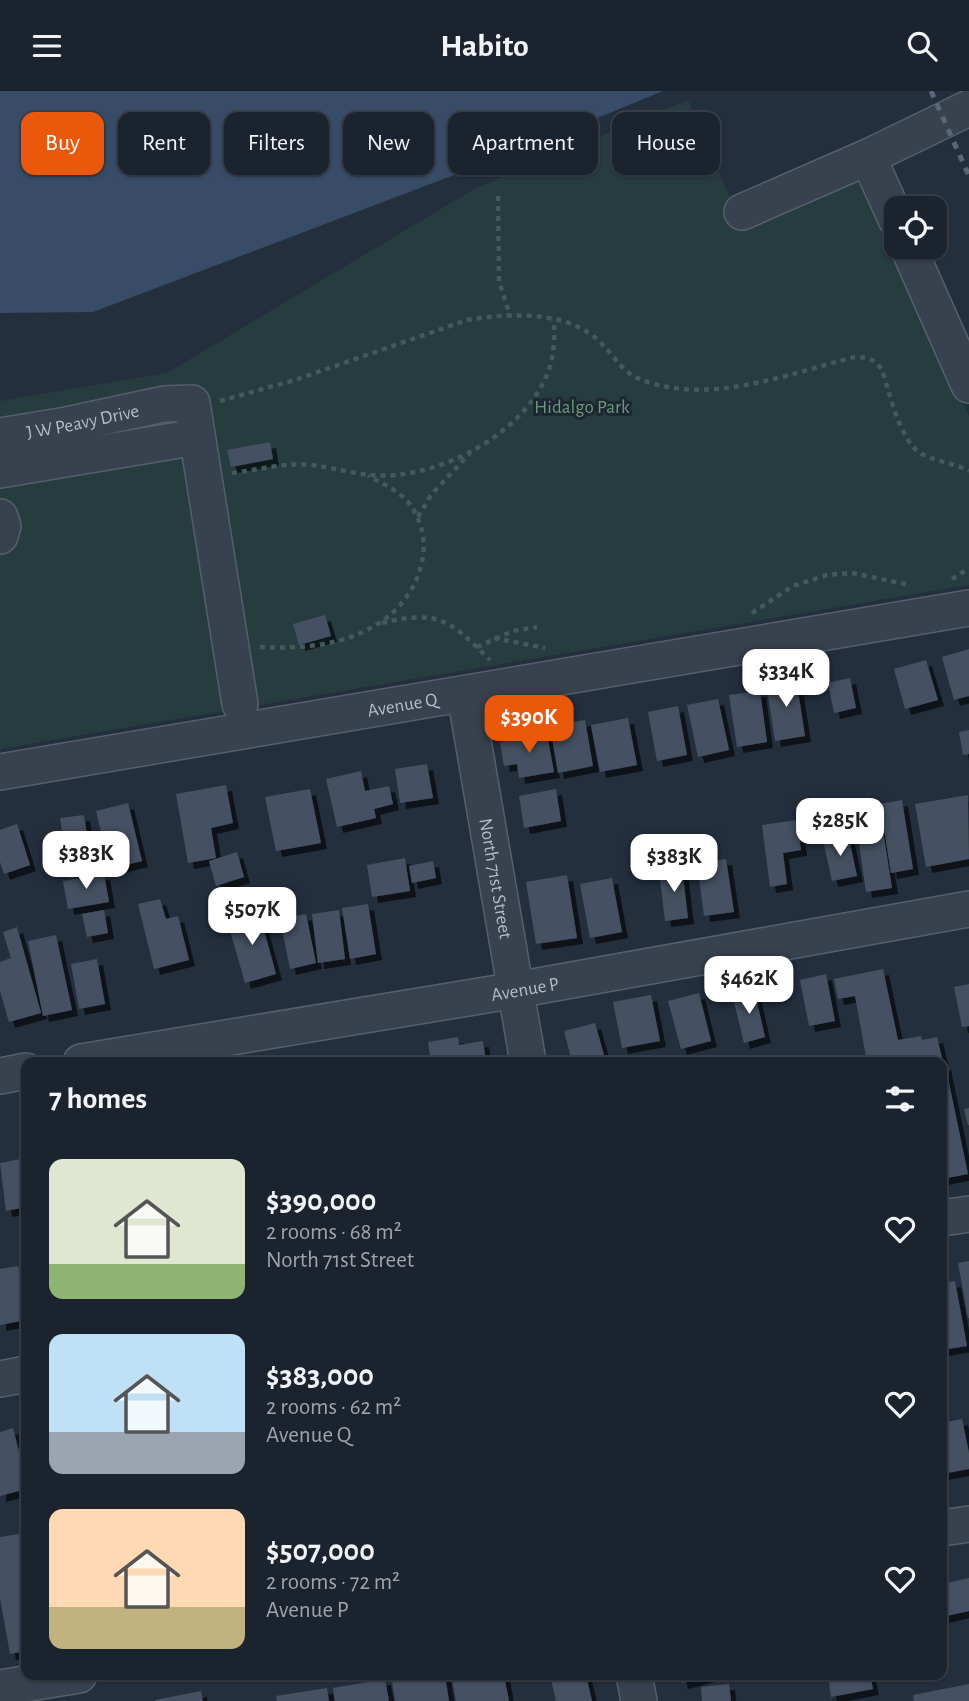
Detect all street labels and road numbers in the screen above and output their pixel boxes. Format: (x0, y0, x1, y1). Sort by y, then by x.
street label: J W Peavy Drive (25, 402, 141, 443)
street label: Avenue Q (366, 690, 441, 721)
street label: North 71st Street (475, 817, 515, 941)
street label: Avenue P (490, 974, 561, 1005)

